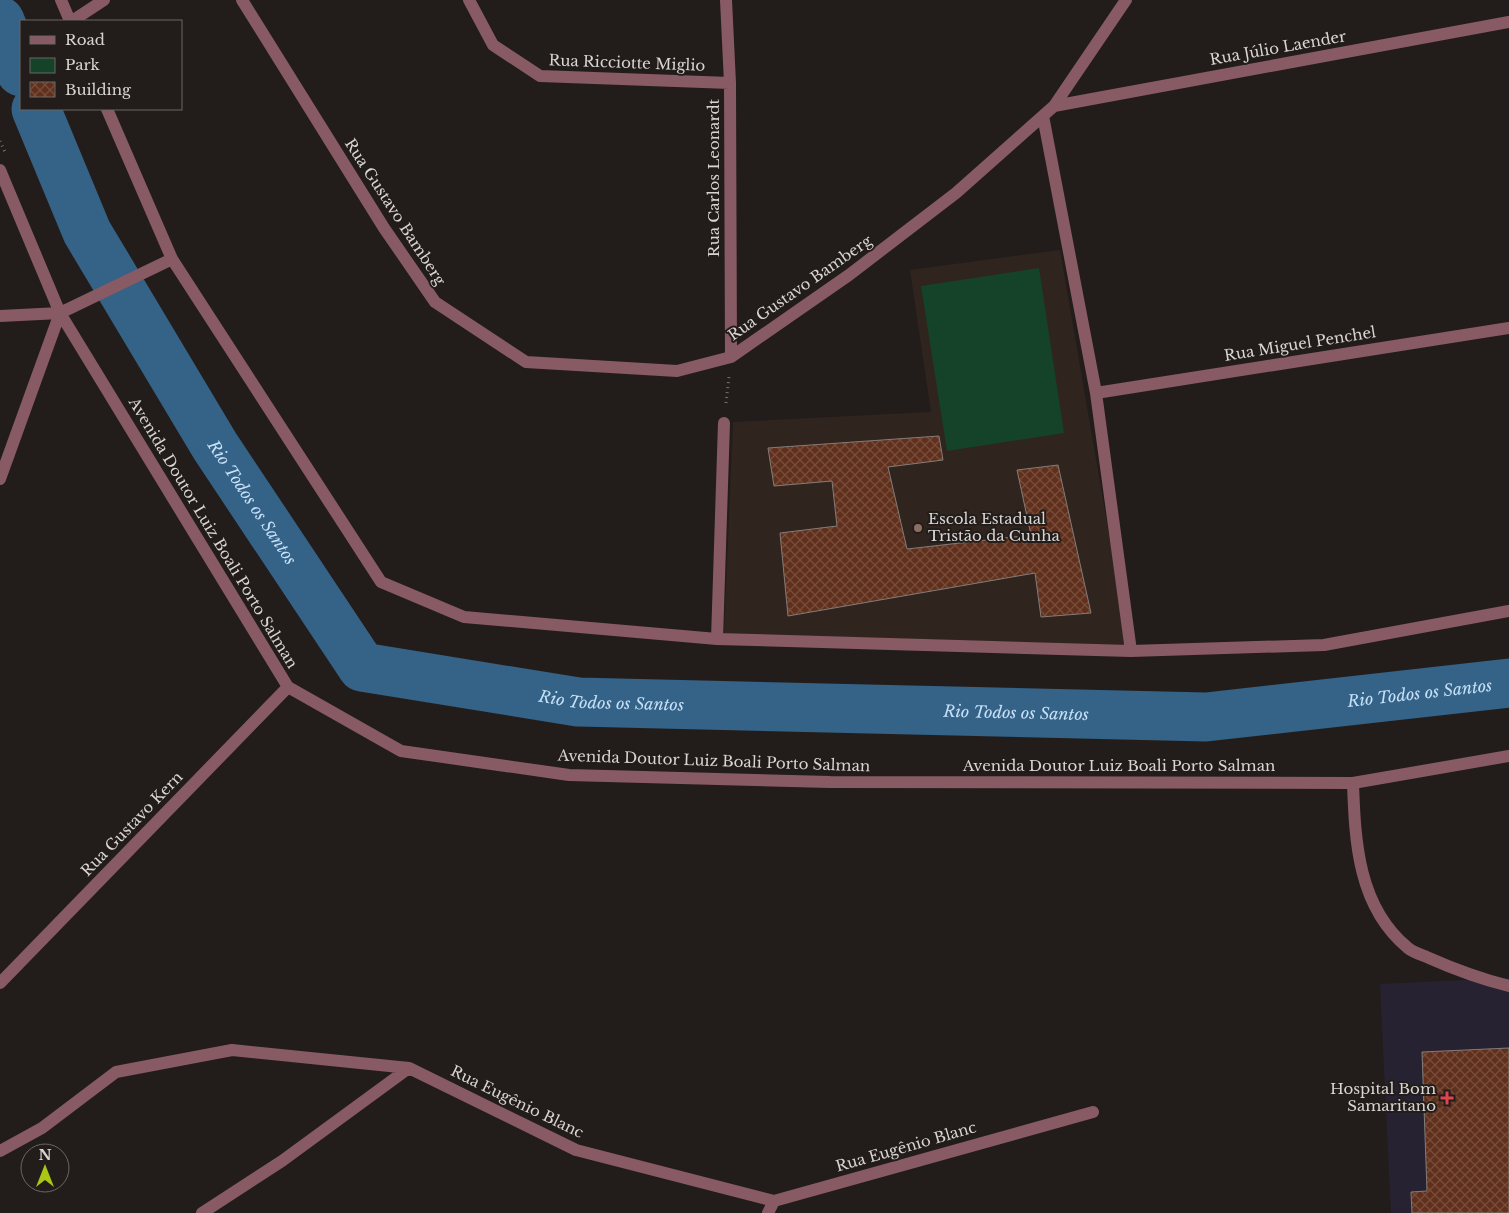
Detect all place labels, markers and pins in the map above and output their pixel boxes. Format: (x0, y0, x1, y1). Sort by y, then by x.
place label: Escola Estadual Tristão da Cunha (928, 509, 1060, 545)
marker: Escola Estadual Tristão da Cunha (912, 522, 924, 534)
place label: Hospital Bom Samaritano (1330, 1079, 1436, 1115)
marker: Hospital Bom Samaritano (1440, 1091, 1454, 1105)

